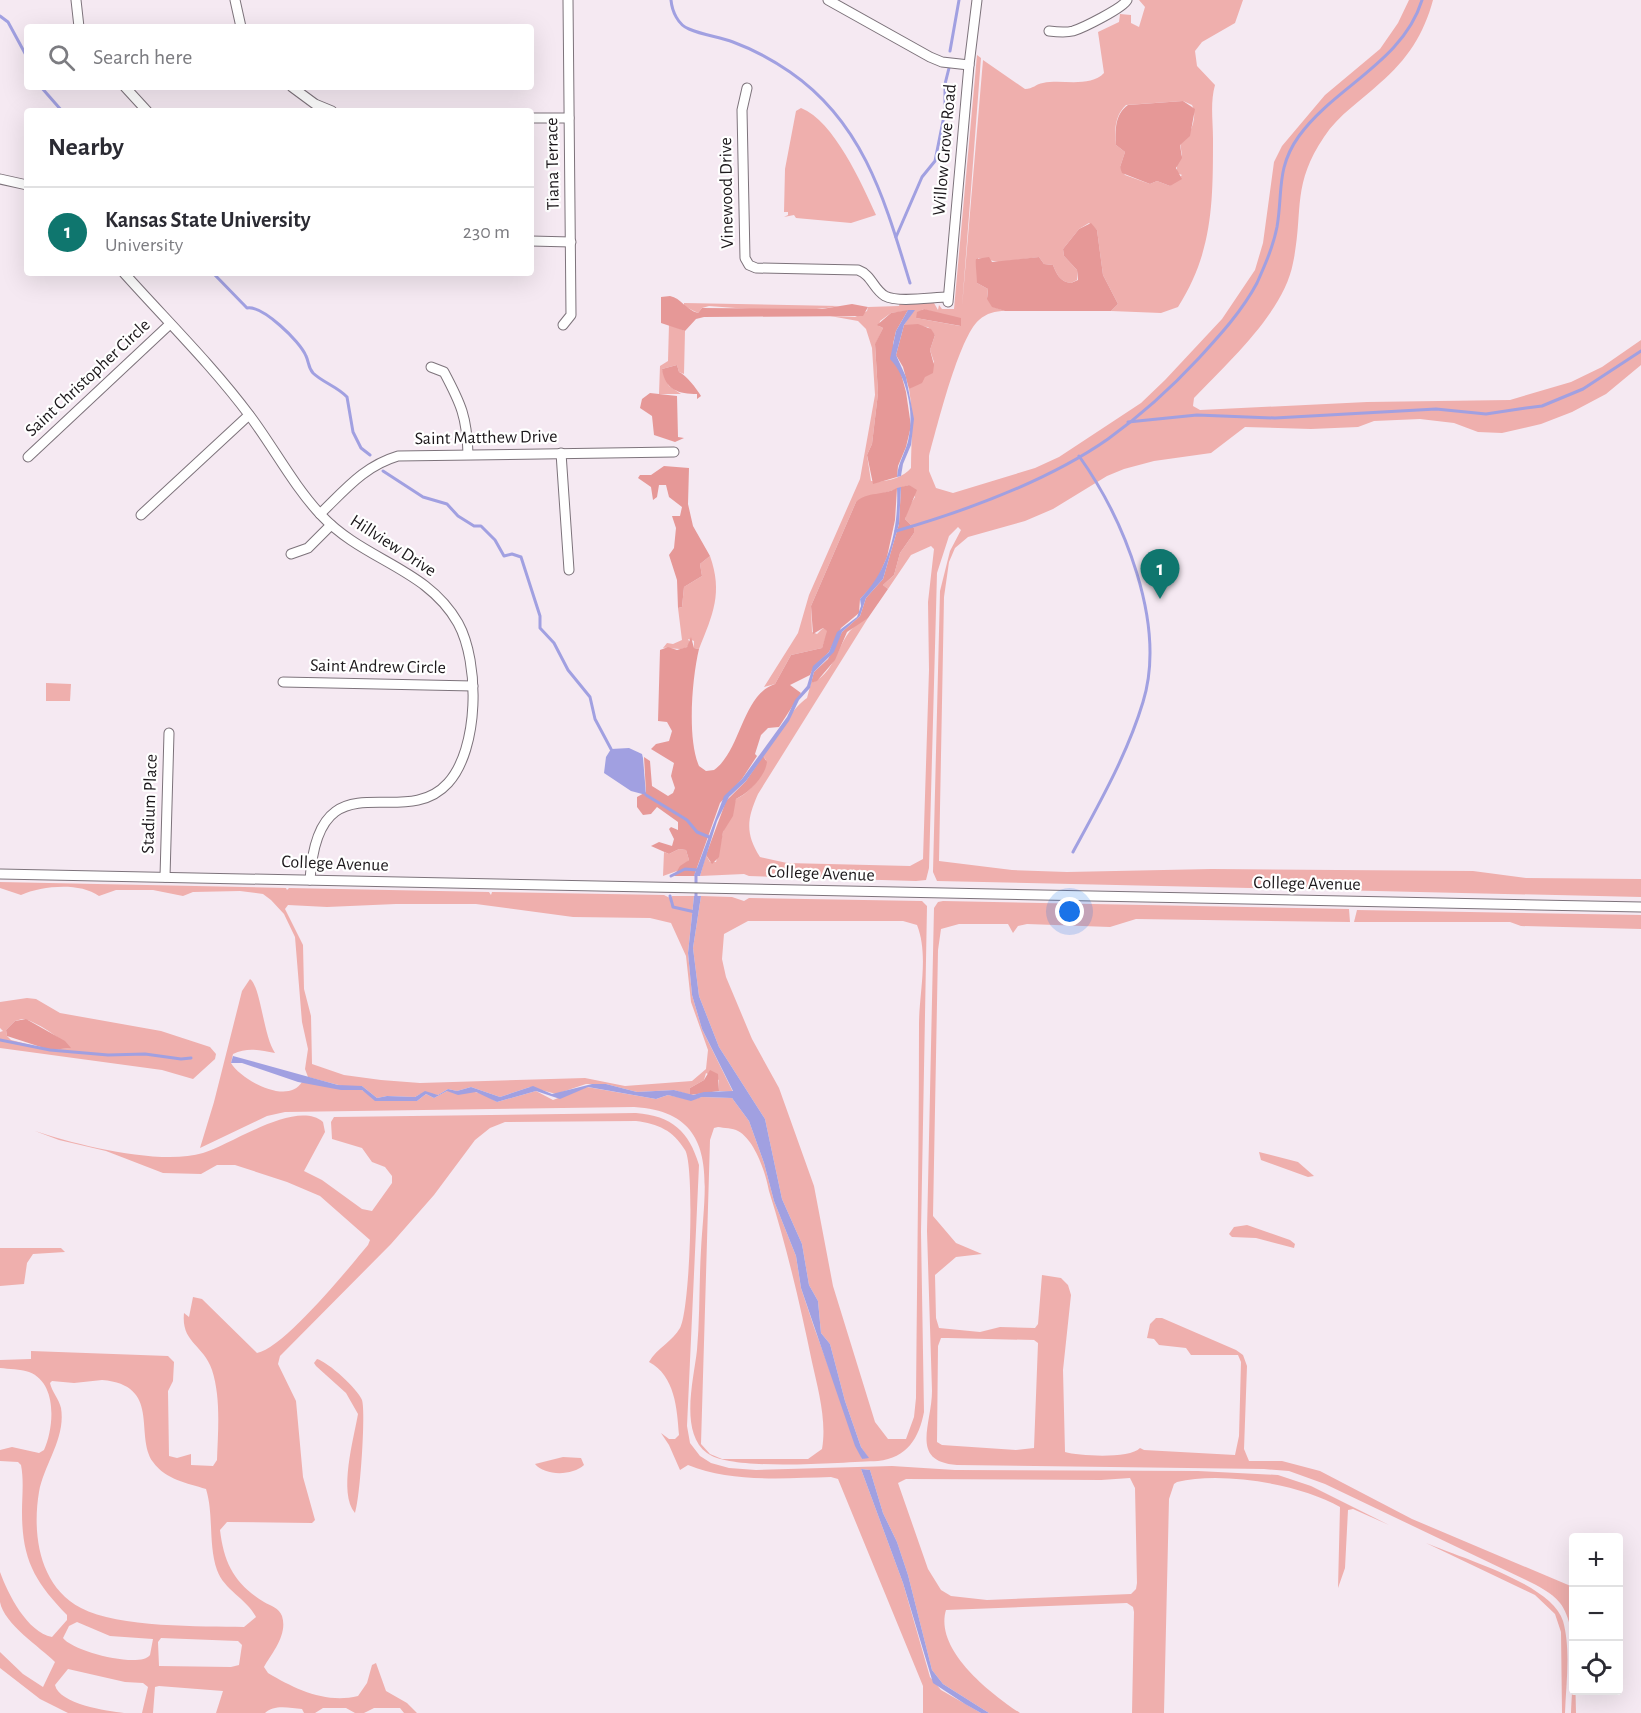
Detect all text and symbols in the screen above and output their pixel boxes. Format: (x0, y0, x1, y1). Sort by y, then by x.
search box (24, 24, 534, 90)
icon: search (45, 41, 78, 74)
text: Search here (93, 46, 192, 68)
street label: Willow Grove Road (930, 83, 960, 217)
street label: Tiana Terrace (543, 117, 563, 211)
text: Nearby (48, 134, 124, 160)
street label: Vinewood Drive (717, 137, 737, 249)
text: Kansas State University (105, 209, 311, 231)
text: 1 (64, 222, 71, 242)
text: 230 m (463, 222, 510, 242)
text: University (105, 235, 183, 255)
street label: Saint Christopher Circle (22, 316, 154, 440)
street label: Saint Matthew Drive (414, 428, 558, 448)
street label: Hillview Drive (347, 512, 439, 580)
pin: 1 (1140, 550, 1180, 599)
street label: Saint Andrew Circle (310, 657, 446, 677)
street label: Stadium Place (139, 754, 161, 854)
street label: College Avenue (281, 853, 389, 875)
street label: College Avenue (767, 863, 875, 885)
street label: College Avenue (1253, 874, 1361, 894)
your location (1055, 897, 1084, 926)
map controls (1569, 1533, 1623, 1695)
button: + (1569, 1533, 1623, 1587)
button: − (1569, 1587, 1623, 1641)
button: locate (1569, 1641, 1623, 1695)

